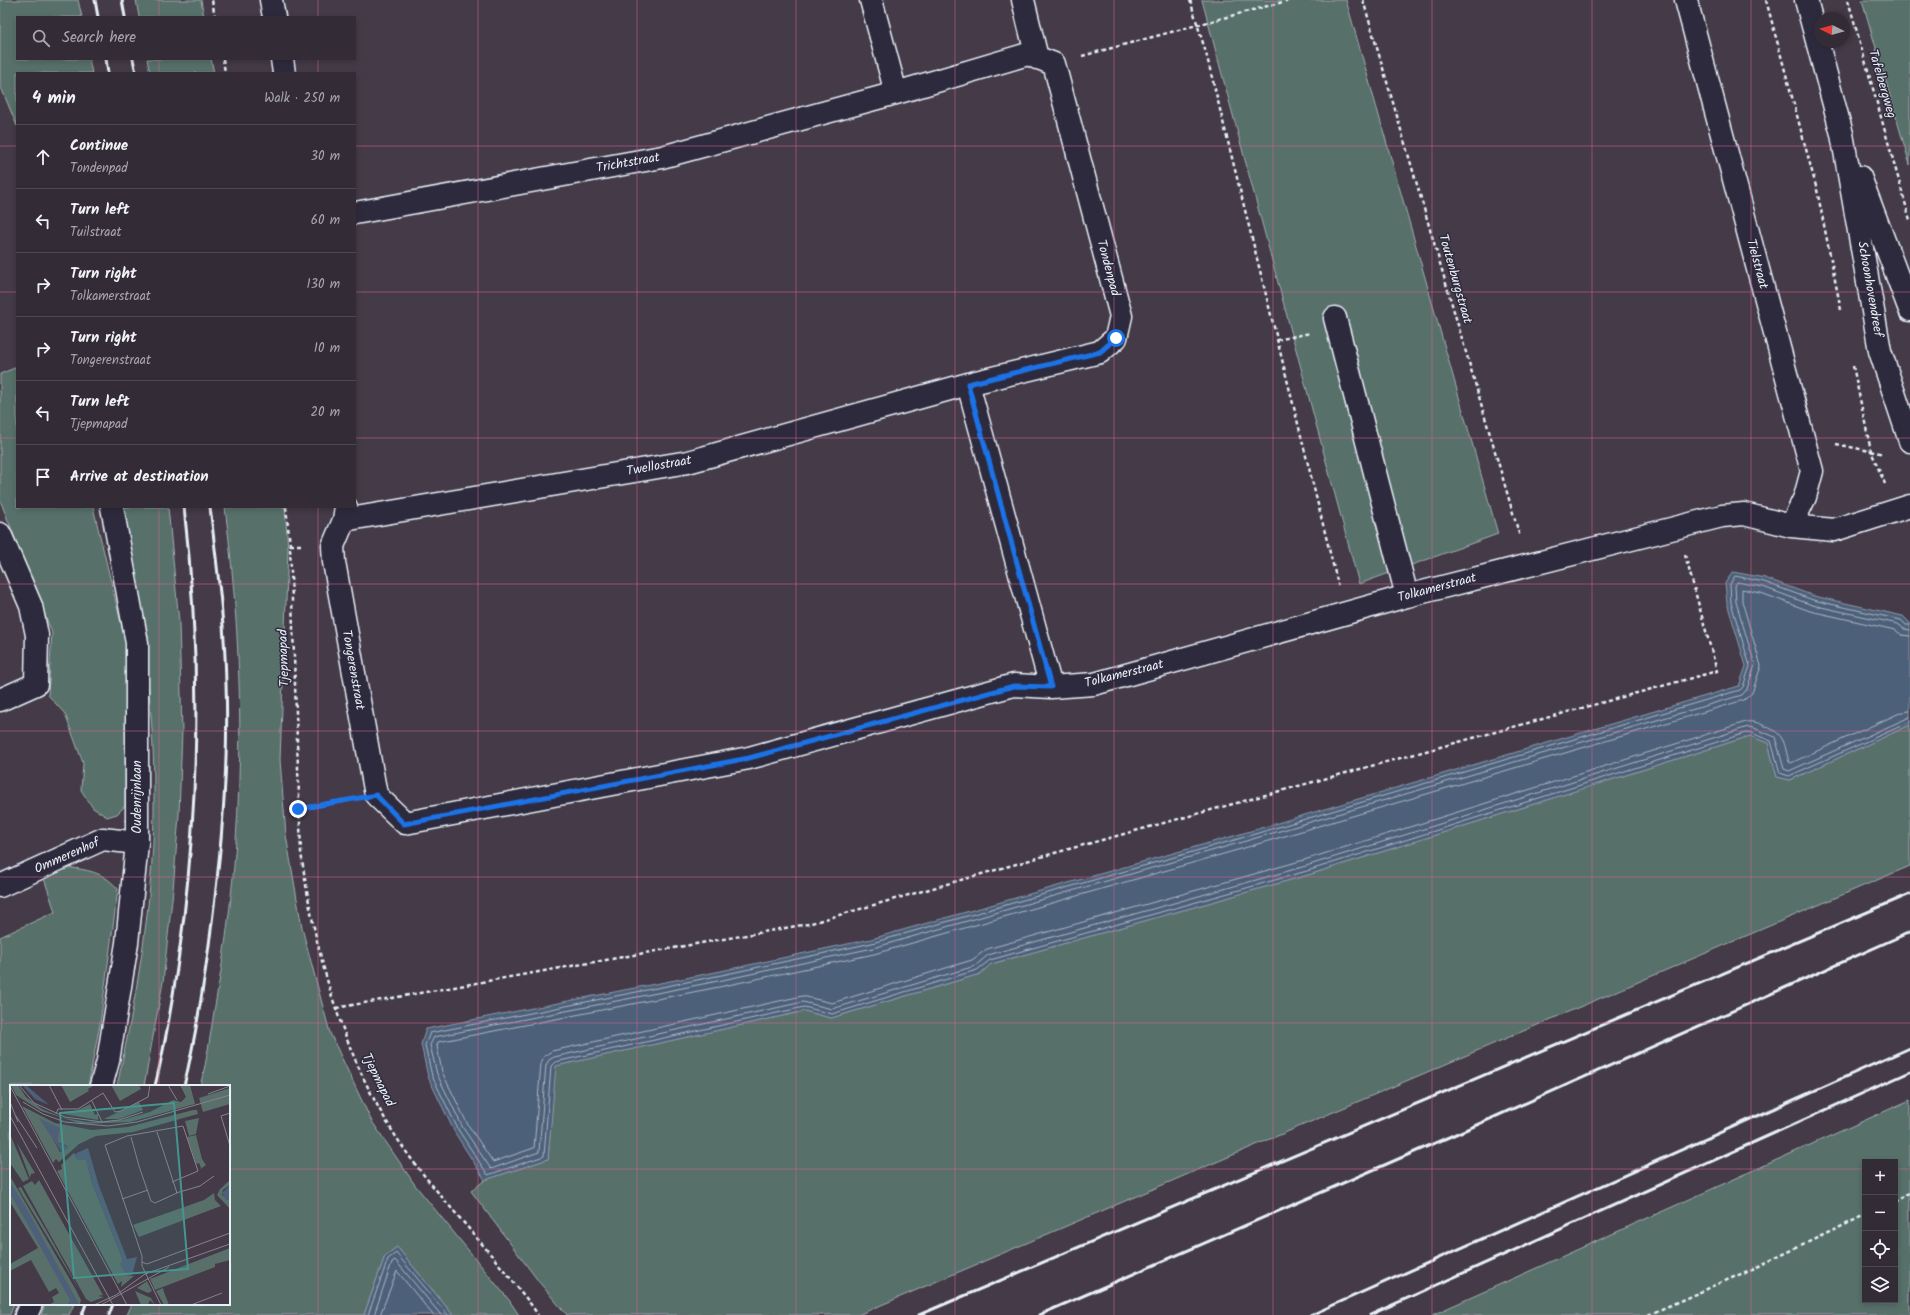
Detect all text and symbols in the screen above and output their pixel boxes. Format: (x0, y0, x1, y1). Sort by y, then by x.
north arrow (1814, 12, 1850, 48)
search box (16, 16, 356, 60)
text: Search here (62, 26, 136, 50)
icon: search (30, 27, 52, 49)
street label: Tafelbergweg (1862, 47, 1902, 121)
text: 4 min (32, 85, 76, 112)
text: Walk · 250 m (264, 88, 340, 109)
text: Continue (70, 134, 128, 158)
icon: ahead (32, 146, 54, 168)
text: 30 m (311, 146, 340, 167)
street label: Trichtstraat (595, 147, 662, 179)
text: Tondenpad (70, 158, 128, 179)
text: Turn left (70, 198, 130, 222)
icon: left (32, 210, 54, 232)
text: 60 m (311, 210, 340, 231)
text: Tuilstraat (70, 222, 122, 243)
street label: Toutenburgstraat (1432, 232, 1478, 327)
street label: Tondenpad (1090, 237, 1126, 299)
street label: Tielstraat (1740, 237, 1774, 292)
street label: Schoonhovendreef (1851, 239, 1889, 340)
text: Turn right (70, 262, 137, 286)
icon: right (32, 274, 54, 296)
text: 130 m (306, 274, 340, 295)
text: Tolkamerstraat (70, 286, 151, 307)
text: Turn right (70, 326, 137, 350)
route start (1107, 329, 1125, 347)
icon: right (32, 338, 54, 360)
text: 10 m (314, 338, 340, 359)
text: Tongerenstraat (70, 350, 151, 371)
text: Turn left (70, 390, 130, 414)
icon: left (32, 402, 54, 424)
text: 20 m (310, 402, 340, 423)
text: Tjepmapad (70, 414, 128, 435)
street label: Twellostraat (625, 450, 694, 482)
text: Arrive at destination (70, 465, 209, 489)
icon: arrive (32, 466, 54, 488)
street label: Tolkamerstraat (1395, 567, 1480, 609)
street label: Tjepmapad (272, 628, 295, 687)
street label: Tongerenstraat (336, 628, 371, 713)
street label: Tolkamerstraat (1082, 654, 1167, 694)
street label: Oudenrijnlaan (127, 760, 148, 834)
route end (289, 800, 307, 818)
street label: Ommerenhof (31, 832, 104, 880)
street label: Tjepmapad (356, 1050, 400, 1111)
inset map (10, 1085, 230, 1305)
map controls (1862, 1159, 1898, 1303)
button: + (1862, 1159, 1898, 1195)
button: − (1862, 1195, 1898, 1231)
button: locate (1862, 1231, 1898, 1267)
button: layers (1862, 1267, 1898, 1303)

